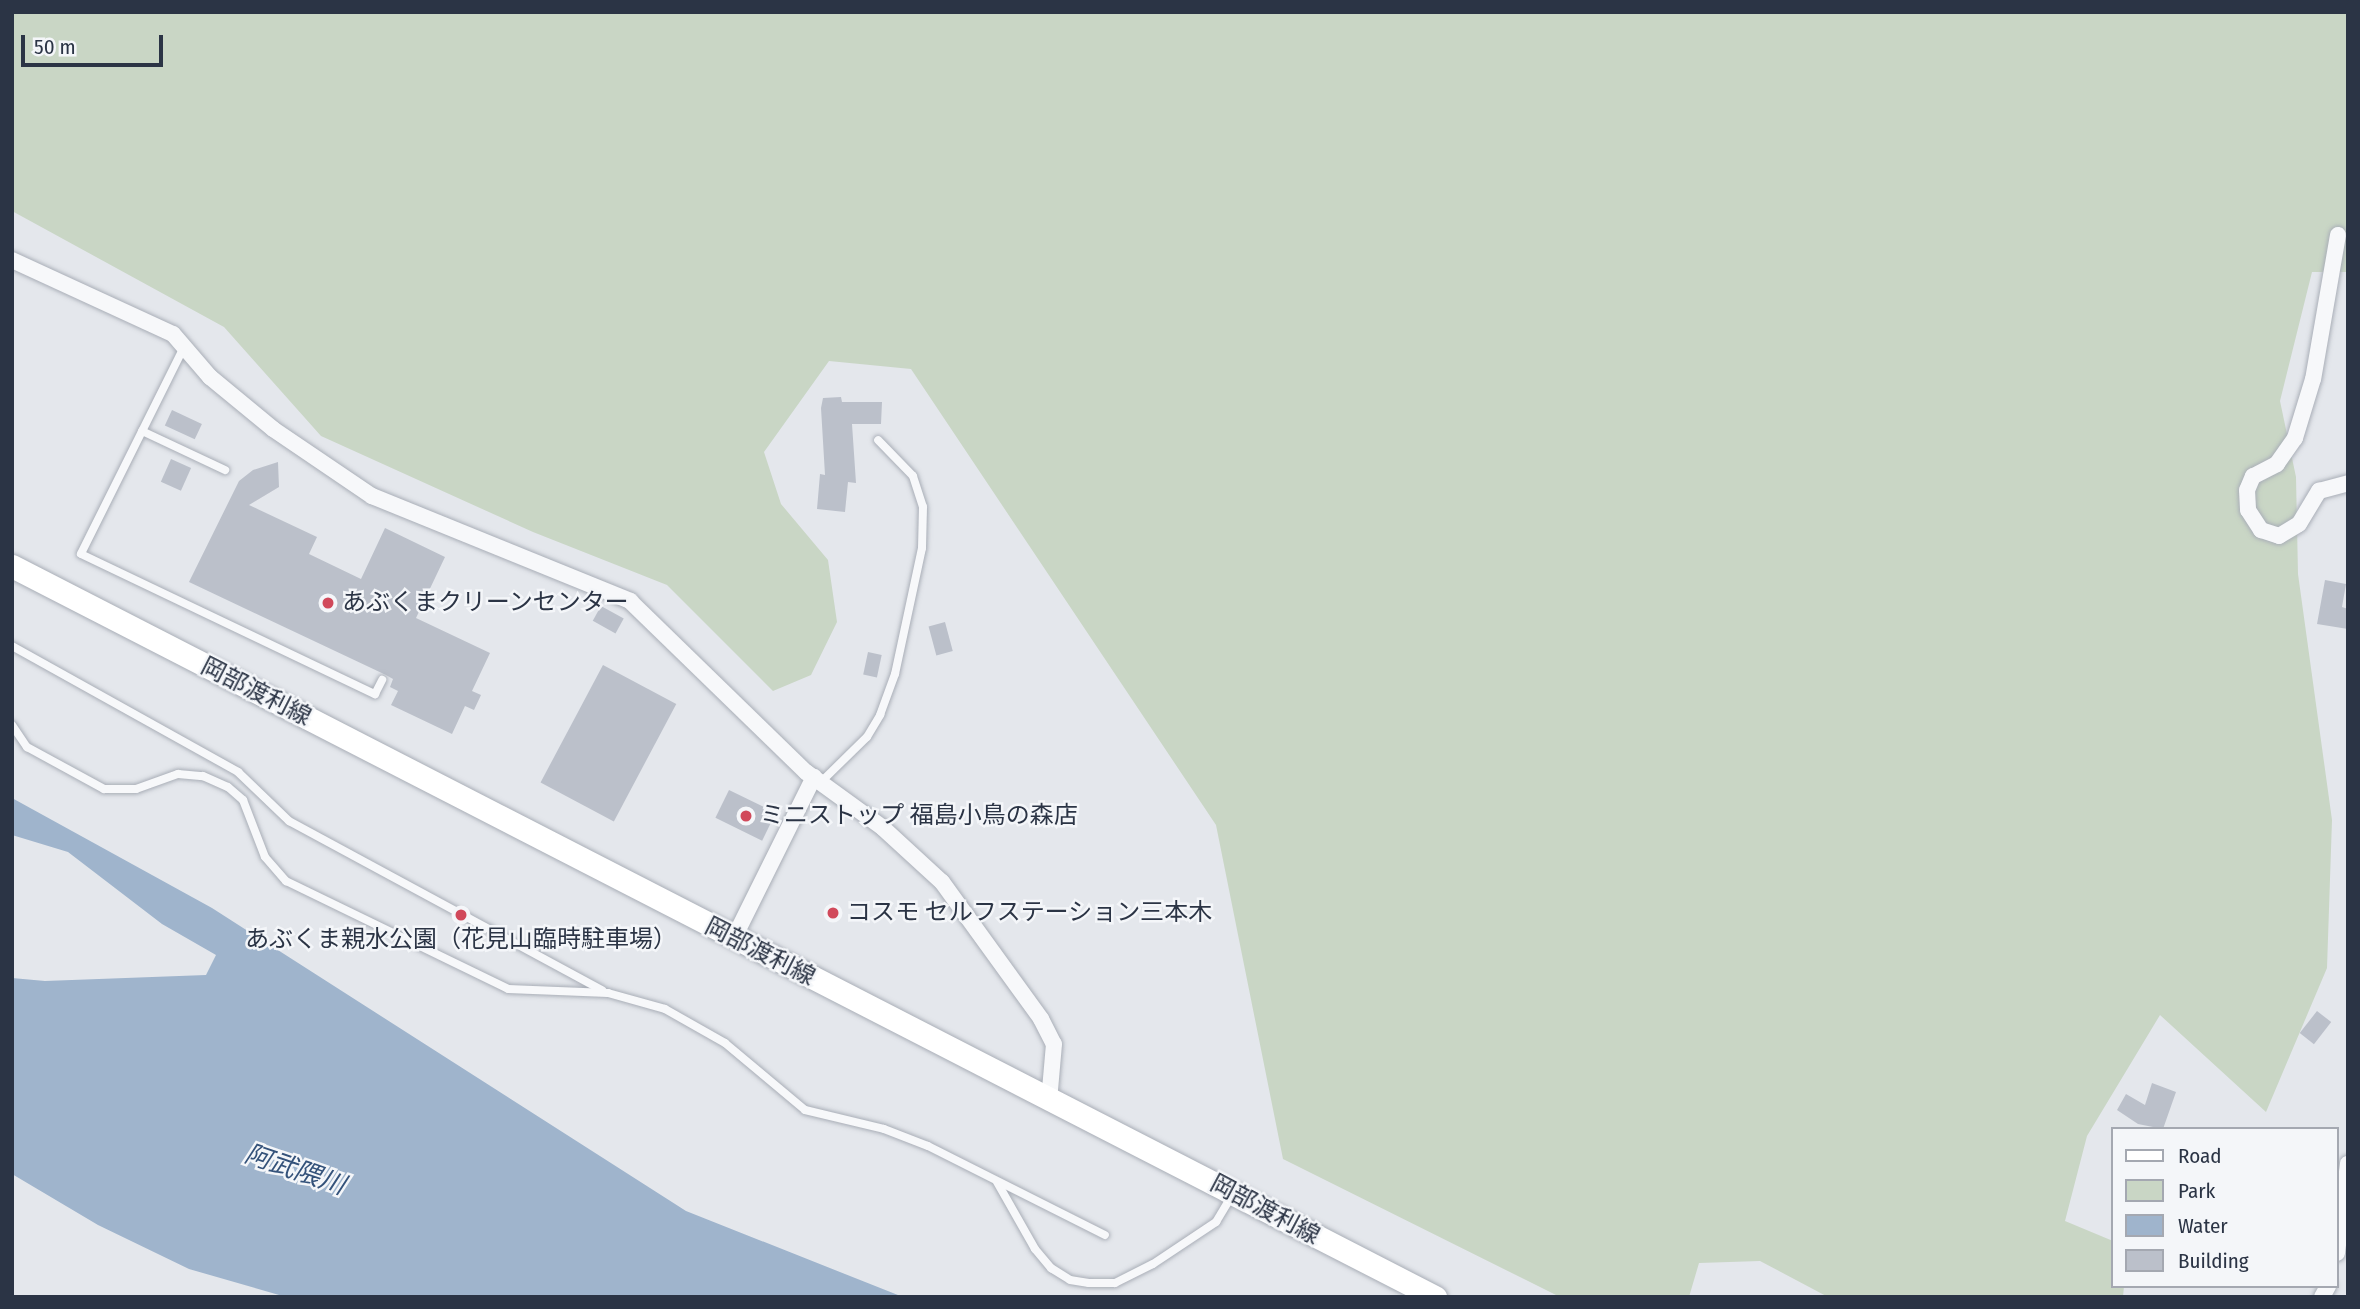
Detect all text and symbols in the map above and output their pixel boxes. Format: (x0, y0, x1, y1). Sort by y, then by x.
scale bar (24, 21, 166, 65)
text: 50 m (34, 34, 76, 60)
place label: あぶくまクリーンセンター (342, 589, 630, 617)
marker: あぶくまクリーンセンター (320, 595, 336, 611)
street label: 岡部渡利線 (196, 652, 316, 732)
place label: ミニストップ 福島小鳥の森店 (760, 802, 1078, 830)
marker: ミニストップ 福島小鳥の森店 (738, 808, 754, 824)
place label: コスモ セルフステーション三本木 (847, 899, 1213, 927)
marker: コスモ セルフステーション三本木 (825, 905, 841, 921)
marker: あぶくま親水公園（花見山臨時駐車場） (453, 907, 469, 923)
street label: 岡部渡利線 (700, 912, 820, 992)
place label: あぶくま親水公園（花見山臨時駐車場） (245, 926, 677, 954)
legend (2112, 1127, 2339, 1288)
water label: 阿武隈川 (241, 1138, 349, 1202)
text: Road (2178, 1143, 2222, 1169)
street label: 岡部渡利線 (1205, 1169, 1325, 1251)
text: Park (2178, 1178, 2215, 1204)
text: Water (2178, 1213, 2228, 1239)
text: Building (2178, 1248, 2249, 1274)

